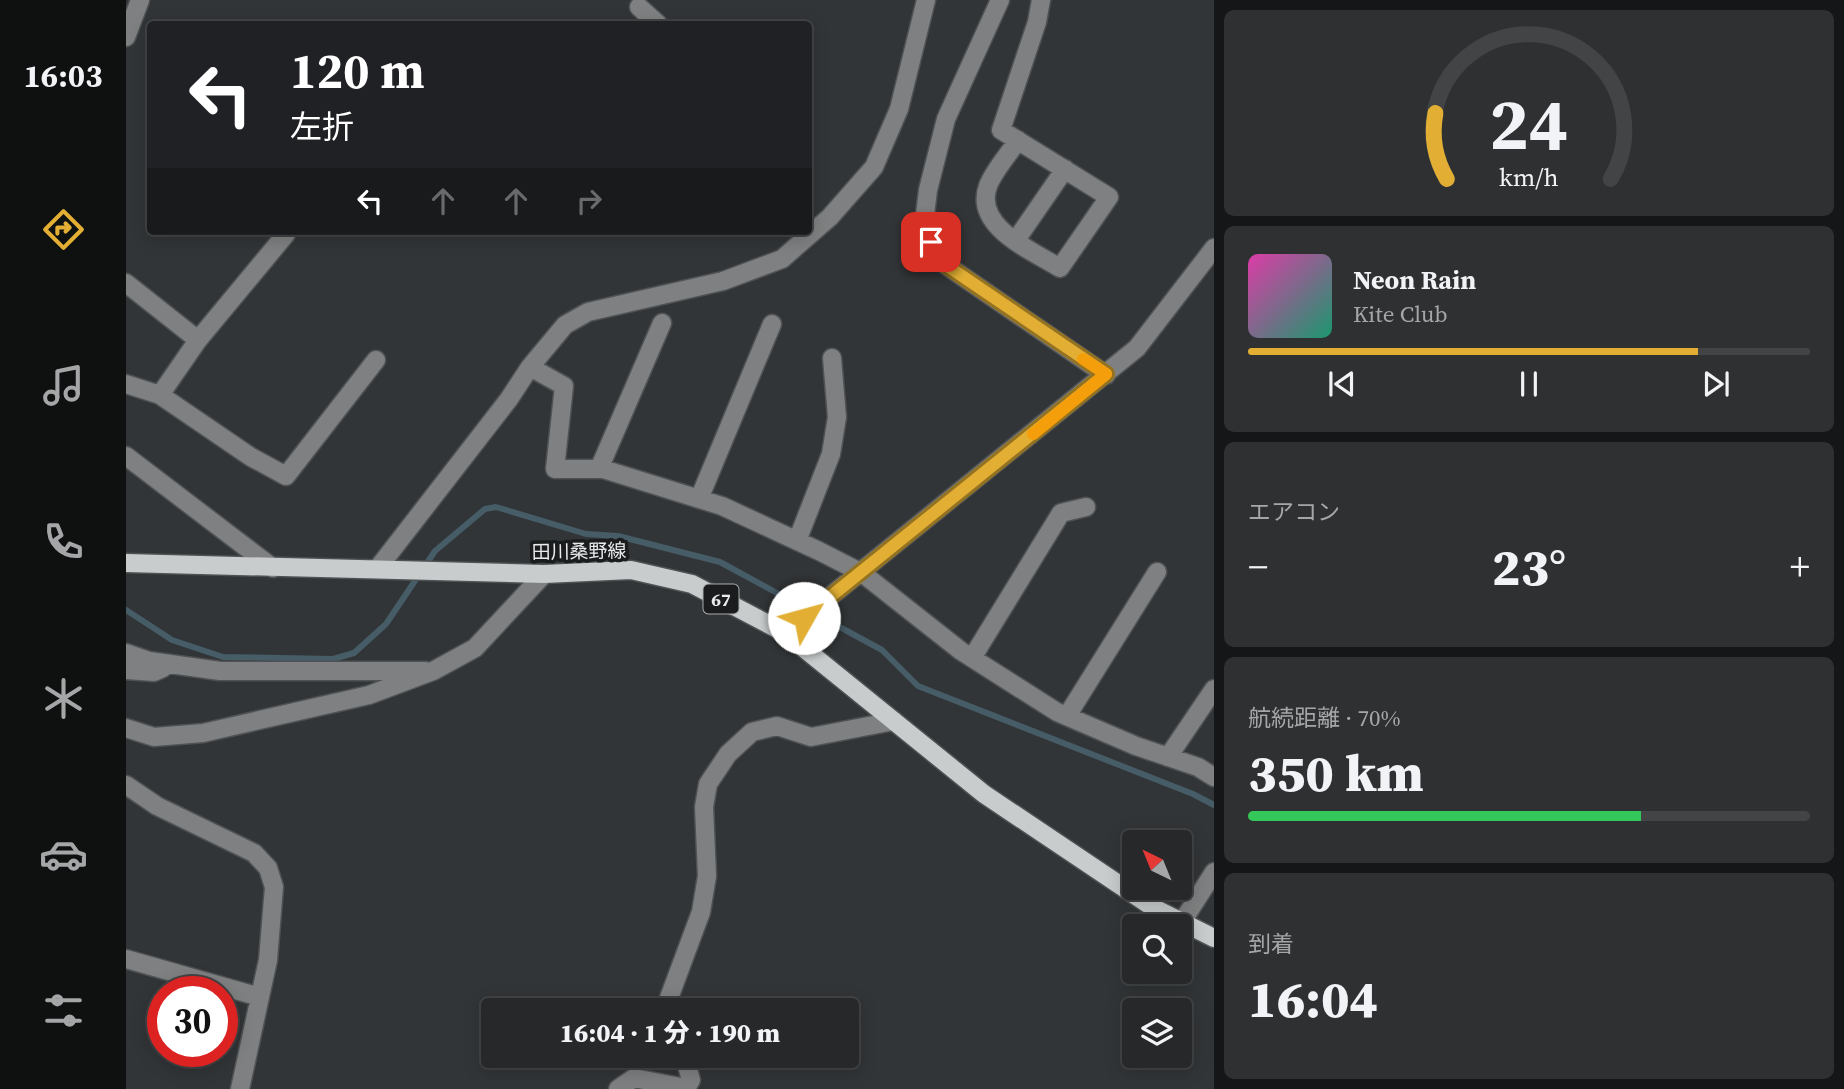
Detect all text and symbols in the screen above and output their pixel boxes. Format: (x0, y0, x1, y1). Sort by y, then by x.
text: 120 m (290, 37, 425, 104)
icon: left (175, 49, 266, 140)
text: 16:03 (24, 54, 102, 98)
text: 24 (1490, 74, 1568, 173)
text: 左折 (290, 105, 354, 149)
text: km/h (1499, 160, 1559, 194)
icon: left (351, 182, 389, 220)
icon: ahead (424, 182, 462, 220)
icon: ahead (497, 182, 535, 220)
icon: right (570, 182, 608, 220)
icon: directions (39, 205, 88, 254)
pin (901, 212, 961, 272)
icon: arrive (912, 223, 950, 261)
text: Neon Rain (1353, 262, 1476, 298)
text: Kite Club (1353, 298, 1448, 330)
icon: music (39, 361, 88, 410)
icon: previous (1323, 365, 1361, 403)
icon: pause (1510, 365, 1548, 403)
icon: next (1697, 365, 1735, 403)
text: エアコン (1248, 496, 1340, 528)
icon: phone (39, 517, 88, 566)
text: 23° (1492, 531, 1566, 602)
street label: 田川桑野線 (531, 537, 627, 565)
text: − (1248, 541, 1268, 593)
text: + (1790, 541, 1810, 593)
position arrow (767, 581, 841, 655)
road number: 67 (704, 584, 738, 614)
icon: climate (39, 674, 88, 723)
text: 航続距離 · 70% (1248, 702, 1401, 734)
text: 350 km (1248, 737, 1424, 808)
icon: car (39, 830, 88, 879)
north arrow (1122, 830, 1192, 900)
map controls (1122, 830, 1192, 1068)
button: search (1122, 914, 1192, 984)
text: 到着 (1248, 928, 1294, 960)
text: 16:04 (1248, 963, 1378, 1034)
speed limit sign: 30 (147, 976, 238, 1067)
icon: filters (39, 986, 88, 1035)
button: layers (1122, 998, 1192, 1068)
text: 16:04 · 1 分 · 190 m (560, 1015, 780, 1051)

